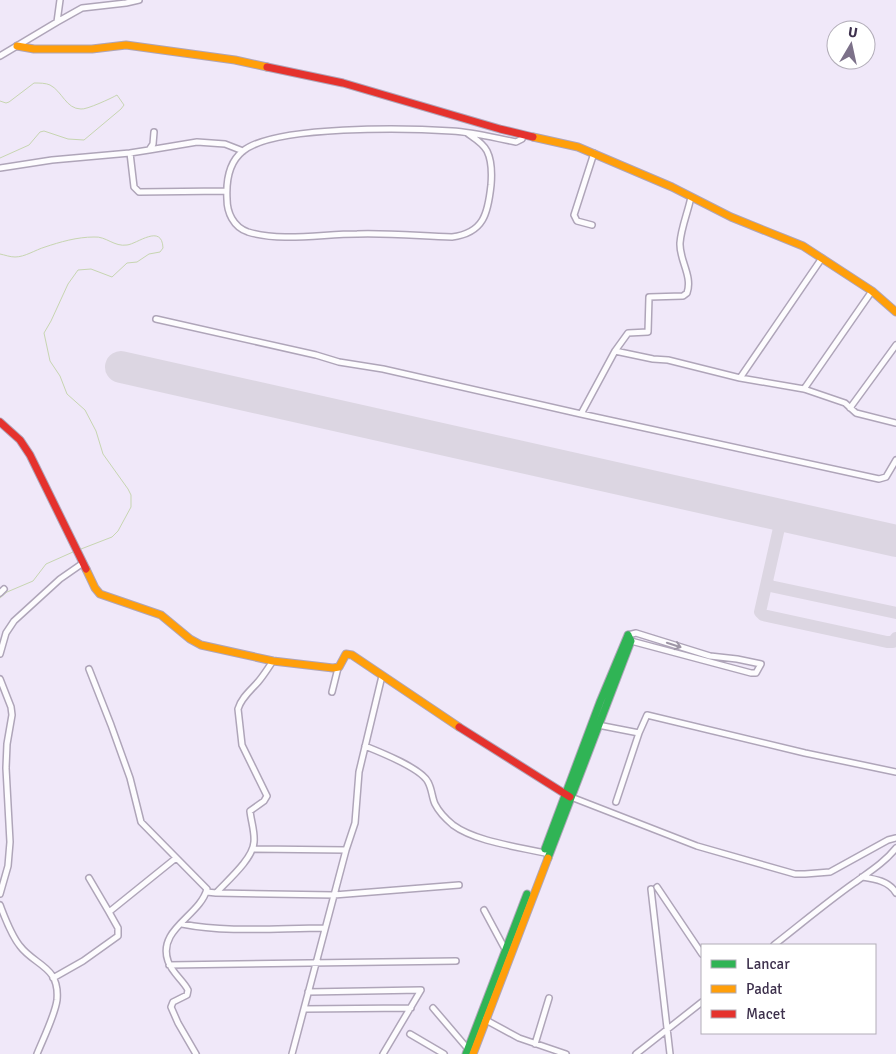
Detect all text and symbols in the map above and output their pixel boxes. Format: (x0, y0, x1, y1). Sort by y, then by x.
north arrow (826, 20, 876, 70)
text: U (847, 24, 859, 42)
one-way arrow (666, 641, 681, 650)
legend (701, 944, 876, 1034)
text: Lancar (746, 955, 790, 973)
text: Padat (746, 980, 782, 998)
text: Macet (746, 1005, 785, 1023)

